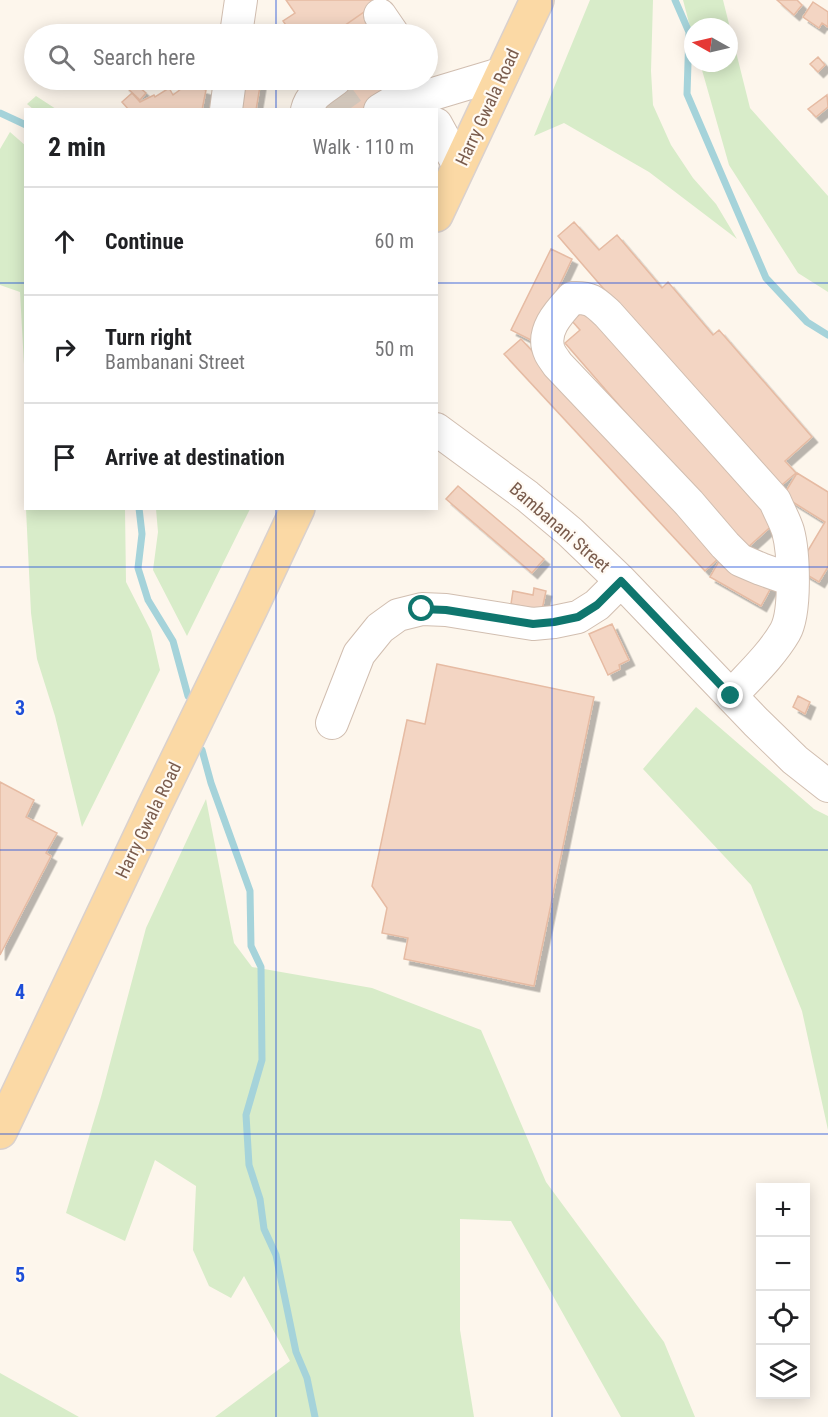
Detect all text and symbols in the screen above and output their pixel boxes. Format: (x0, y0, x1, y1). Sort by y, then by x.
north arrow (684, 18, 738, 72)
search box (24, 24, 438, 90)
icon: search (45, 41, 78, 74)
text: Search here (93, 45, 195, 70)
street label: Harry Gwala Road (451, 45, 523, 169)
text: 2 min (48, 132, 106, 162)
text: Walk · 110 m (313, 135, 414, 159)
icon: ahead (48, 225, 81, 258)
text: Continue (105, 229, 184, 254)
text: 60 m (375, 229, 414, 253)
text: Turn right (105, 325, 192, 350)
icon: right (48, 333, 81, 366)
text: 50 m (375, 337, 414, 361)
text: Bambanani Street (105, 350, 245, 374)
icon: arrive (48, 441, 81, 474)
text: Arrive at destination (105, 445, 285, 470)
street label: Bambanani Street (506, 478, 614, 576)
route start (408, 595, 434, 621)
route end (717, 682, 743, 708)
text: 3 (15, 696, 25, 720)
street label: Harry Gwala Road (111, 759, 185, 881)
text: 4 (15, 980, 25, 1004)
map controls (756, 1183, 810, 1399)
button: + (756, 1183, 810, 1237)
button: − (756, 1237, 810, 1291)
text: 5 (15, 1263, 25, 1287)
button: locate (756, 1291, 810, 1345)
button: layers (756, 1345, 810, 1399)

